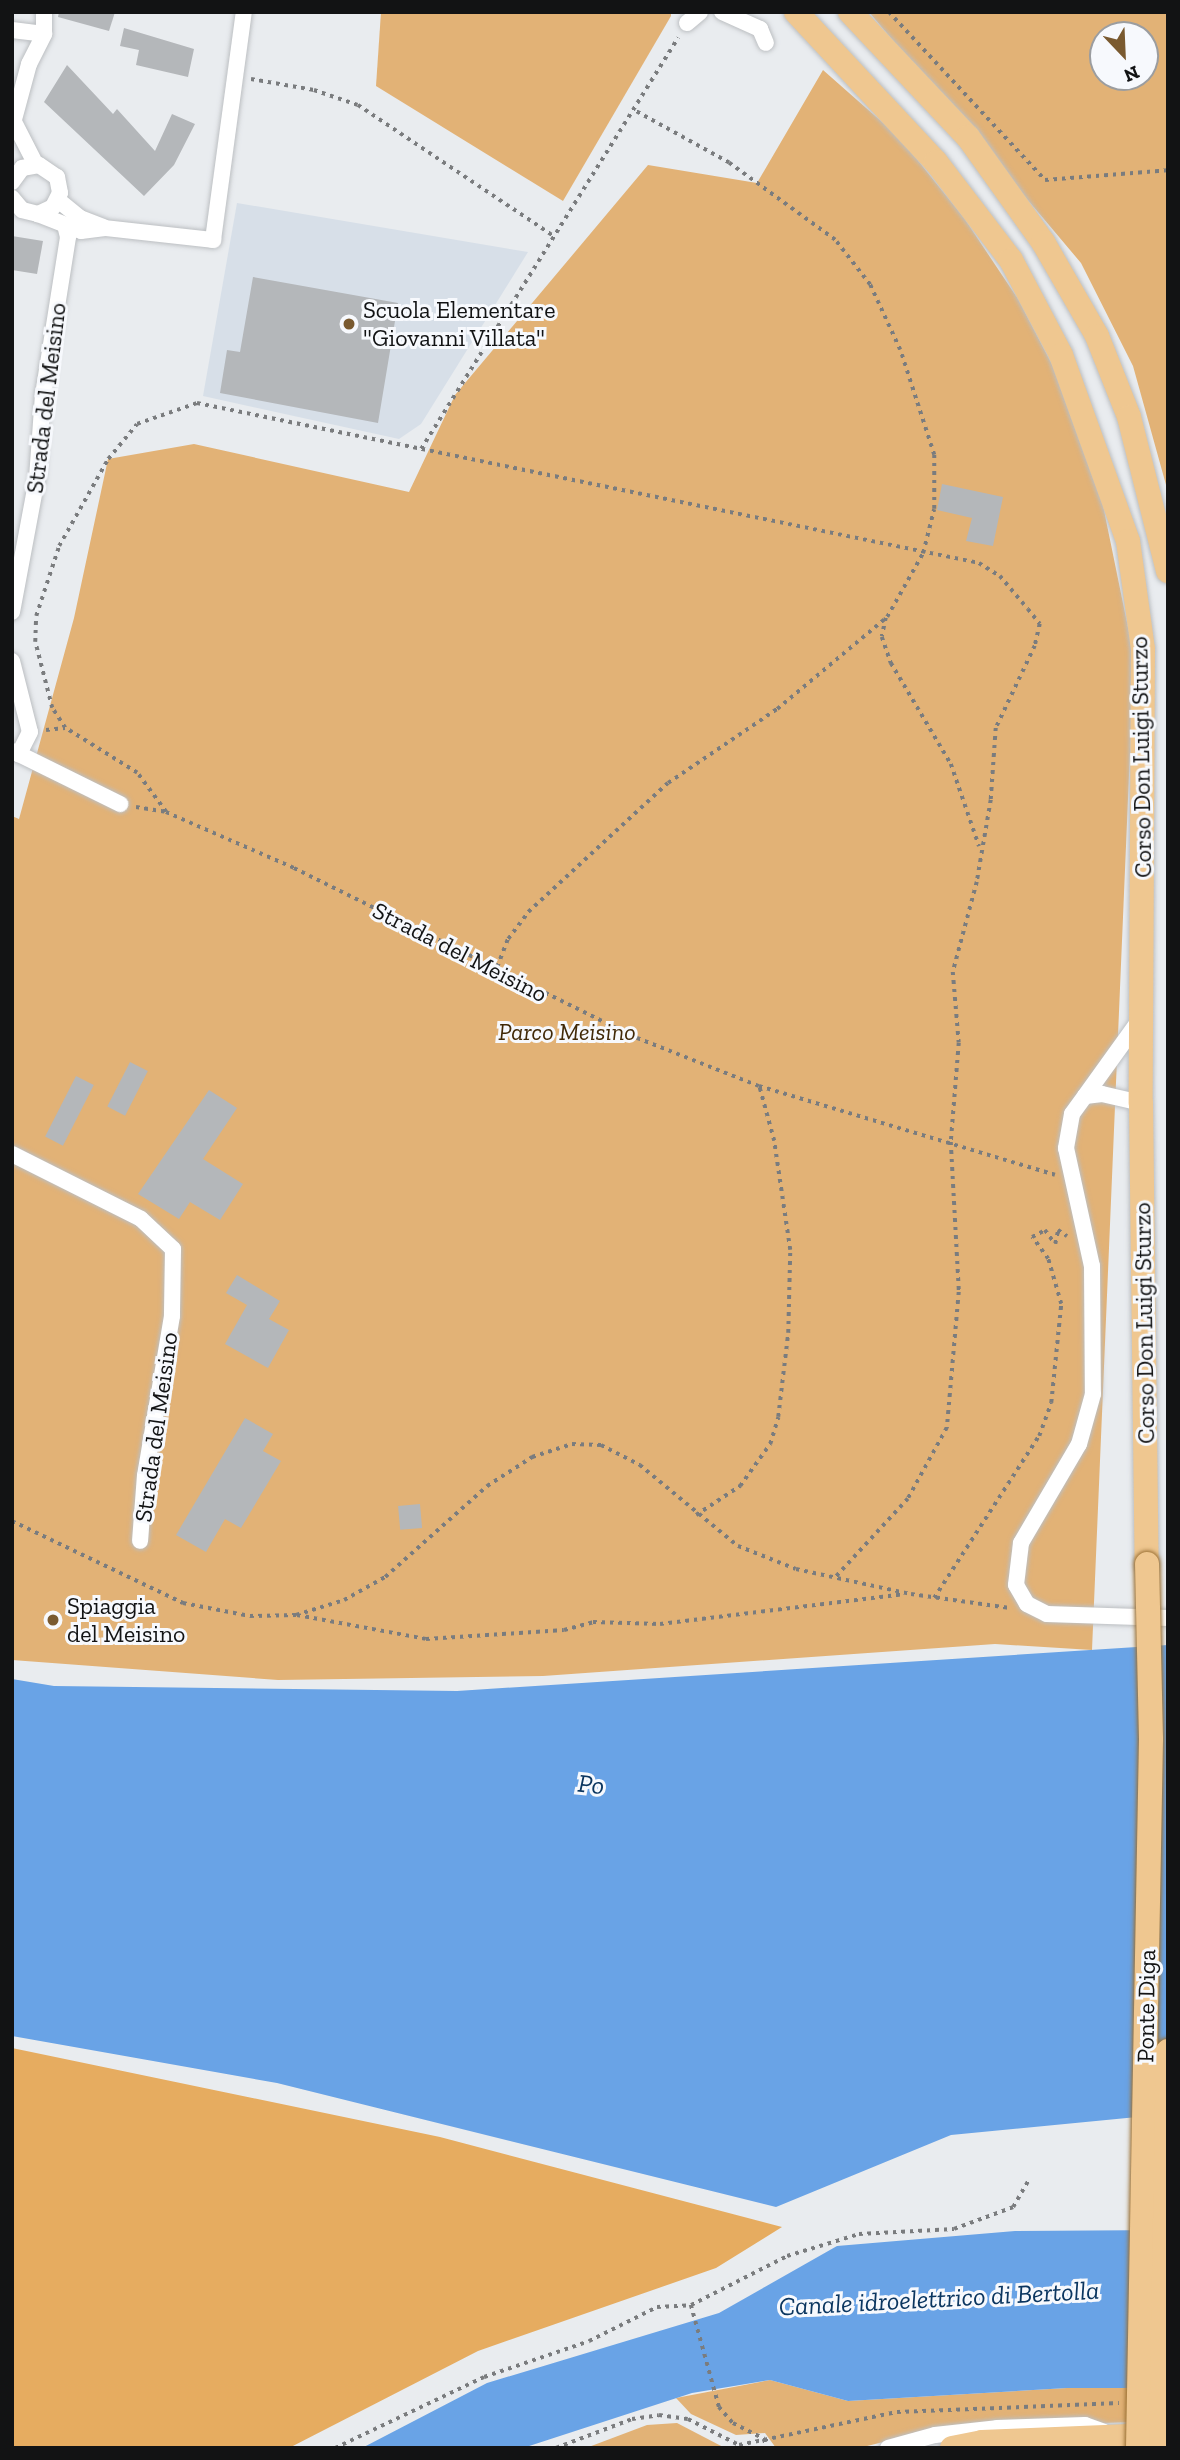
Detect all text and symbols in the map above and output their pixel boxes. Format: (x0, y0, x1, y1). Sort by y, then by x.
north arrow (1089, 21, 1159, 91)
text: N (1120, 61, 1143, 87)
place label: Scuola Elementare "Giovanni Villata" (363, 296, 555, 352)
street label: Strada del Meisino (20, 301, 72, 495)
marker: Scuola Elementare "Giovanni Villata" (341, 316, 357, 332)
street label: Corso Don Luigi Sturzo (1124, 636, 1158, 878)
street label: Strada del Meisino (368, 896, 552, 1008)
park label: Parco Meisino (498, 1018, 636, 1046)
street label: Corso Don Luigi Sturzo (1127, 1202, 1161, 1444)
street label: Strada del Meisino (128, 1330, 184, 1524)
place label: Spiaggia del Meisino (67, 1592, 185, 1648)
marker: Spiaggia del Meisino (45, 1612, 61, 1628)
water label: Po (576, 1768, 606, 1802)
street label: Ponte Diga (1131, 1949, 1161, 2063)
water label: Canale idroelettrico di Bertolla (778, 2275, 1100, 2323)

